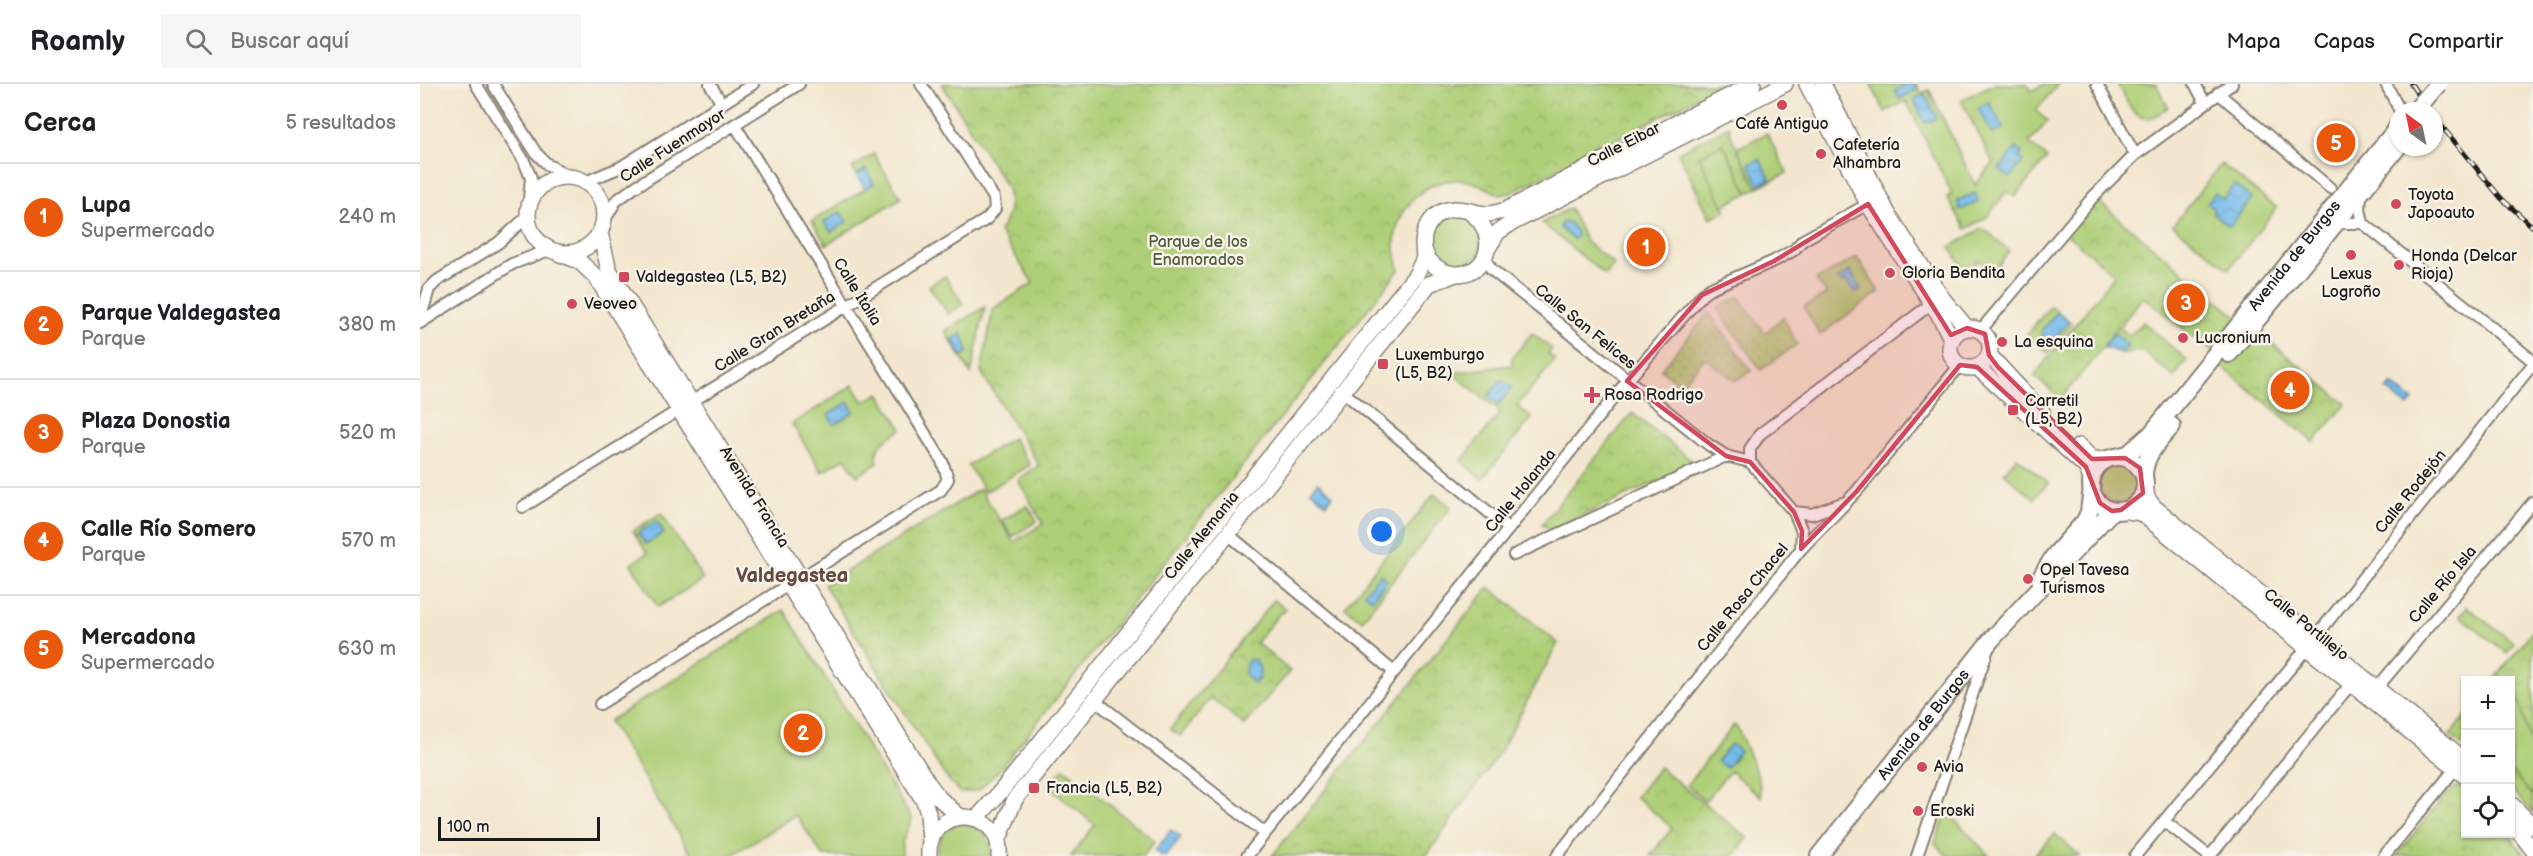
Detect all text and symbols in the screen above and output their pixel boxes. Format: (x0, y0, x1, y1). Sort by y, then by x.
search box (161, 14, 581, 68)
text: Roamly (30, 25, 125, 58)
icon: search (182, 25, 215, 58)
text: Buscar aquí (230, 28, 349, 55)
text: Mapa (2227, 29, 2281, 54)
text: Capas (2314, 29, 2375, 54)
text: Compartir (2408, 29, 2503, 54)
marker: Café Antiguo (1775, 98, 1789, 112)
north arrow (2389, 102, 2443, 156)
street label: Calle Fuenmayor (617, 105, 730, 187)
text: Cerca (24, 108, 96, 139)
text: 5 resultados (285, 111, 396, 135)
place label: Café Antiguo (1735, 115, 1829, 134)
street label: Calle Eibar (1584, 118, 1664, 171)
pin: 5 (2316, 120, 2356, 166)
place label: Cafetería Alhambra (1833, 136, 1901, 173)
marker: Cafetería Alhambra (1814, 147, 1828, 161)
place label: Toyota Japoauto (2408, 186, 2475, 223)
text: Lupa (81, 192, 131, 219)
street label: Avenida de Burgos (2244, 196, 2345, 315)
marker: Toyota Japoauto (2389, 197, 2403, 211)
text: 1 (39, 205, 48, 229)
text: 240 m (339, 205, 396, 229)
text: Supermercado (81, 219, 215, 243)
pin: 1 (1626, 224, 1666, 270)
park label: Parque de los Enamorados (1148, 233, 1248, 270)
place label: Honda (Delcar Rioja) (2411, 247, 2517, 284)
marker: Lexus Logroño (2344, 248, 2358, 262)
street label: Calle Italia (829, 255, 885, 329)
marker: Honda (Delcar Rioja) (2392, 258, 2406, 272)
place label: Gloria Bendita (1902, 264, 2005, 283)
place label: Lexus Logroño (2321, 265, 2381, 302)
marker: Gloria Bendita (1883, 266, 1897, 280)
place label: Valdegastea (L5, B2) (636, 268, 787, 287)
marker: Valdegastea (L5, B2) (617, 270, 631, 284)
street label: Calle San Felices (1531, 280, 1640, 374)
pin: 3 (2166, 280, 2206, 326)
street label: Calle Gran Bretaña (711, 287, 839, 377)
place label: Veoveo (584, 295, 637, 314)
marker: Veoveo (565, 297, 579, 311)
text: Parque Valdegastea (81, 300, 281, 327)
text: 2 (38, 313, 49, 337)
text: 380 m (338, 313, 396, 337)
text: Parque (81, 327, 146, 351)
place label: Lucronium (2195, 329, 2271, 348)
marker: Lucronium (2176, 331, 2190, 345)
place label: La esquina (2014, 333, 2094, 352)
marker: La esquina (1995, 335, 2009, 349)
place label: Luxemburgo (L5, B2) (1395, 346, 1485, 383)
marker: Luxemburgo (L5, B2) (1376, 357, 1390, 371)
pin: 4 (2270, 368, 2310, 412)
place label: Rosa Rodrigo (1604, 386, 1703, 405)
marker: Rosa Rodrigo (1585, 388, 1599, 402)
place label: Carretil (L5, B2) (2025, 392, 2083, 429)
marker: Carretil (L5, B2) (2006, 403, 2020, 417)
text: Plaza Donostia (81, 408, 231, 435)
text: 3 (38, 421, 49, 445)
text: 520 m (339, 421, 396, 445)
text: Parque (81, 435, 146, 459)
street label: Avenida Francia (715, 443, 793, 551)
street label: Calle Holanda (1482, 445, 1560, 537)
street label: Calle Rodejón (2371, 446, 2451, 538)
street label: Calle Alemania (1161, 488, 1243, 584)
text: Calle Río Somero (81, 516, 256, 543)
your location (1367, 517, 1396, 546)
text: 4 (38, 529, 49, 553)
text: 570 m (341, 529, 396, 553)
street label: Calle Rosa Chacel (1693, 540, 1793, 656)
street label: Calle Río Isla (2405, 542, 2481, 628)
text: Parque (81, 543, 146, 567)
place label: Opel Tavesa Turismos (2040, 561, 2129, 598)
district label: Valdegastea (736, 564, 848, 588)
marker: Opel Tavesa Turismos (2021, 572, 2035, 586)
street label: Calle Portillejo (2260, 585, 2352, 665)
text: Mercadona (81, 624, 196, 651)
text: 5 (38, 637, 49, 661)
text: 630 m (338, 637, 396, 661)
text: Supermercado (81, 651, 215, 675)
street label: Avenida de Burgos (1874, 665, 1974, 784)
map controls (2461, 676, 2515, 838)
button: + (2461, 676, 2515, 730)
pin: 2 (784, 710, 823, 756)
button: − (2461, 730, 2515, 784)
place label: Avia (1934, 758, 1964, 777)
marker: Avia (1915, 760, 1929, 774)
place label: Francia (L5, B2) (1046, 779, 1162, 798)
marker: Francia (L5, B2) (1027, 781, 1041, 795)
button: locate (2461, 784, 2515, 838)
place label: Eroski (1930, 802, 1975, 821)
marker: Eroski (1911, 804, 1925, 818)
scale bar (438, 814, 600, 842)
text: 100 m (447, 818, 490, 837)

